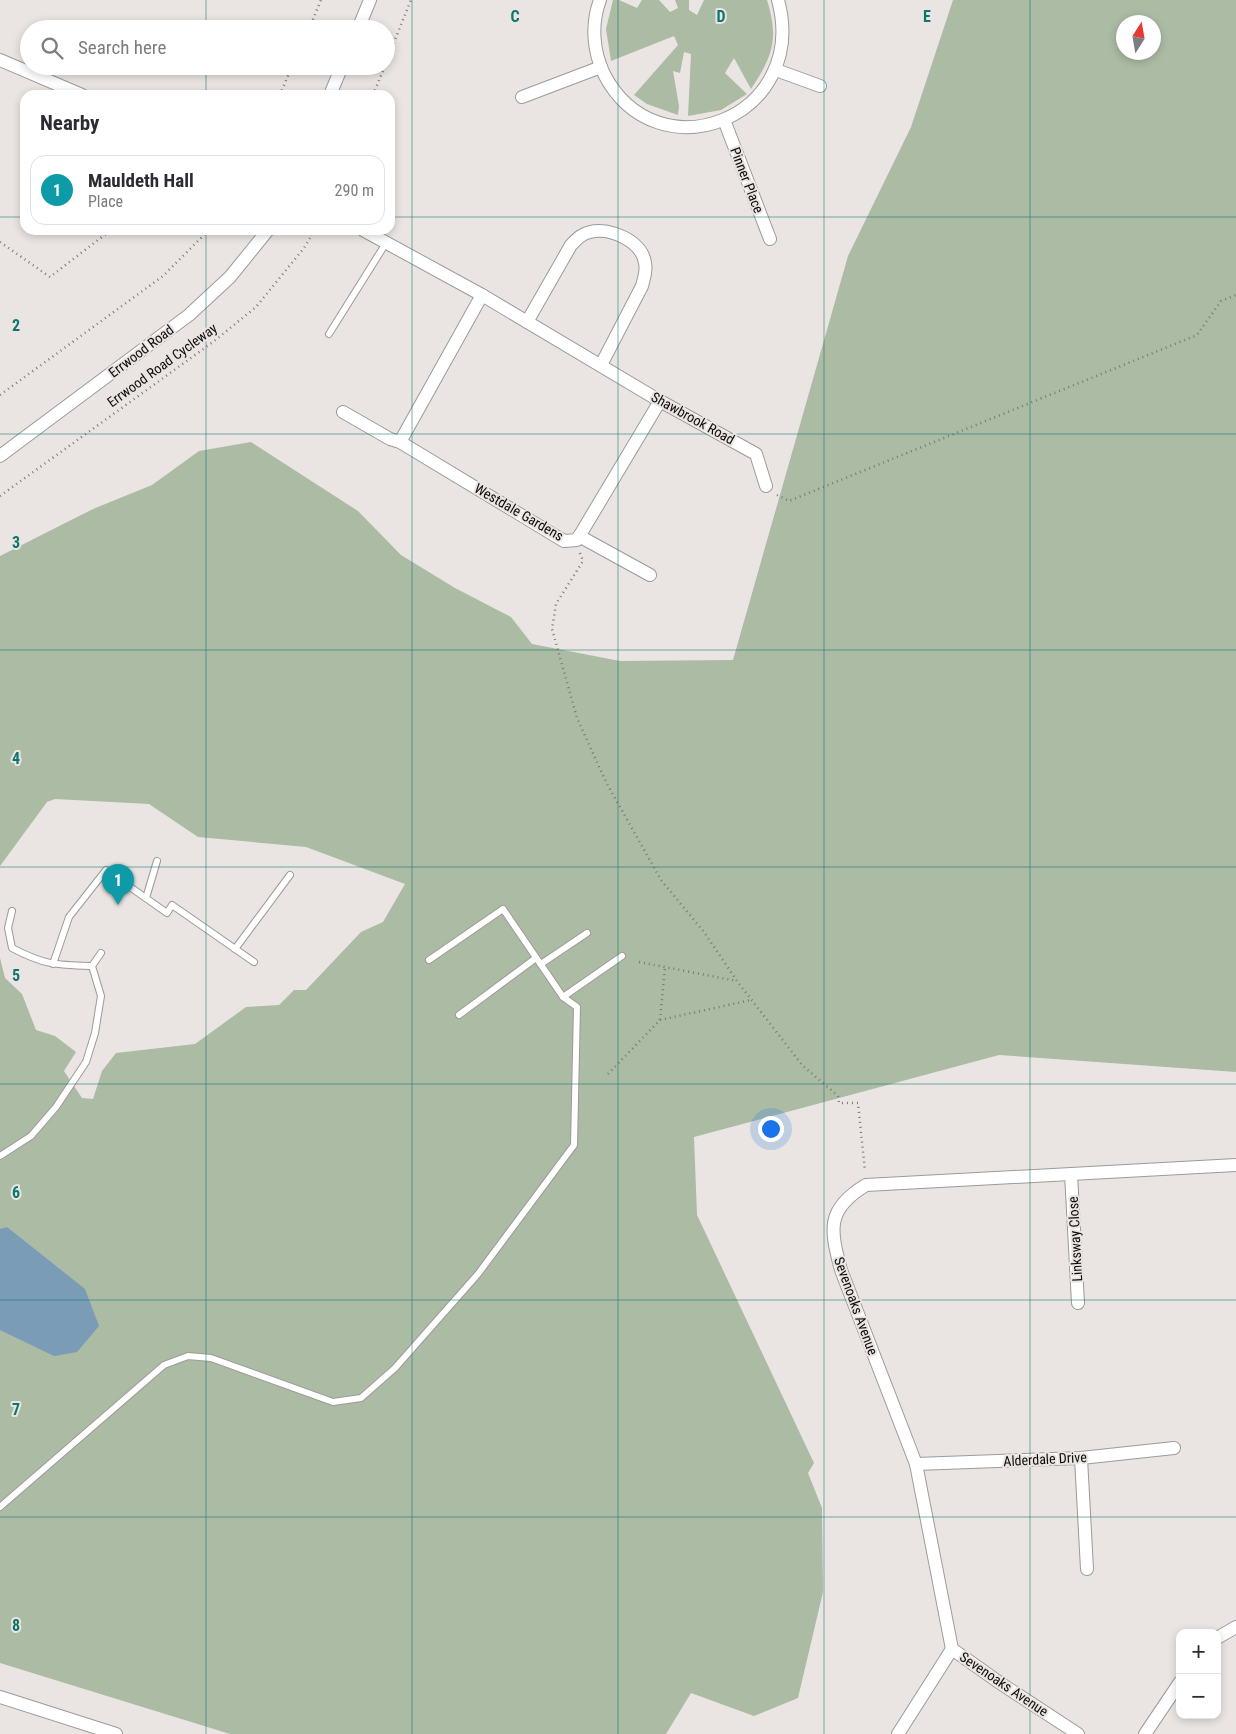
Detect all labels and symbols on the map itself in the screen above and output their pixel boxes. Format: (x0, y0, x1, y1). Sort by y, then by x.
text: C (510, 7, 520, 26)
text: D (716, 7, 726, 26)
text: E (923, 7, 931, 26)
north arrow (1116, 15, 1161, 60)
street label: Pinner Place (727, 145, 767, 216)
text: 2 (12, 316, 20, 335)
street label: Errwood Road Cycleway (104, 320, 220, 410)
street label: Errwood Road (105, 321, 177, 381)
street label: Shawbrook Road (649, 389, 737, 447)
street label: Westdale Gardens (472, 480, 566, 544)
text: 3 (12, 533, 20, 552)
text: 4 (12, 749, 20, 768)
pin: 1 (102, 864, 134, 905)
text: 5 (12, 966, 20, 985)
your location (758, 1116, 784, 1142)
text: 6 (12, 1183, 20, 1202)
street label: Linksway Close (1065, 1196, 1085, 1282)
street label: Sevenoaks Avenue (831, 1255, 881, 1358)
text: 7 (12, 1400, 20, 1419)
street label: Alderdale Drive (1003, 1449, 1088, 1469)
text: 8 (12, 1616, 20, 1635)
street label: Sevenoaks Avenue (957, 1649, 1051, 1720)

